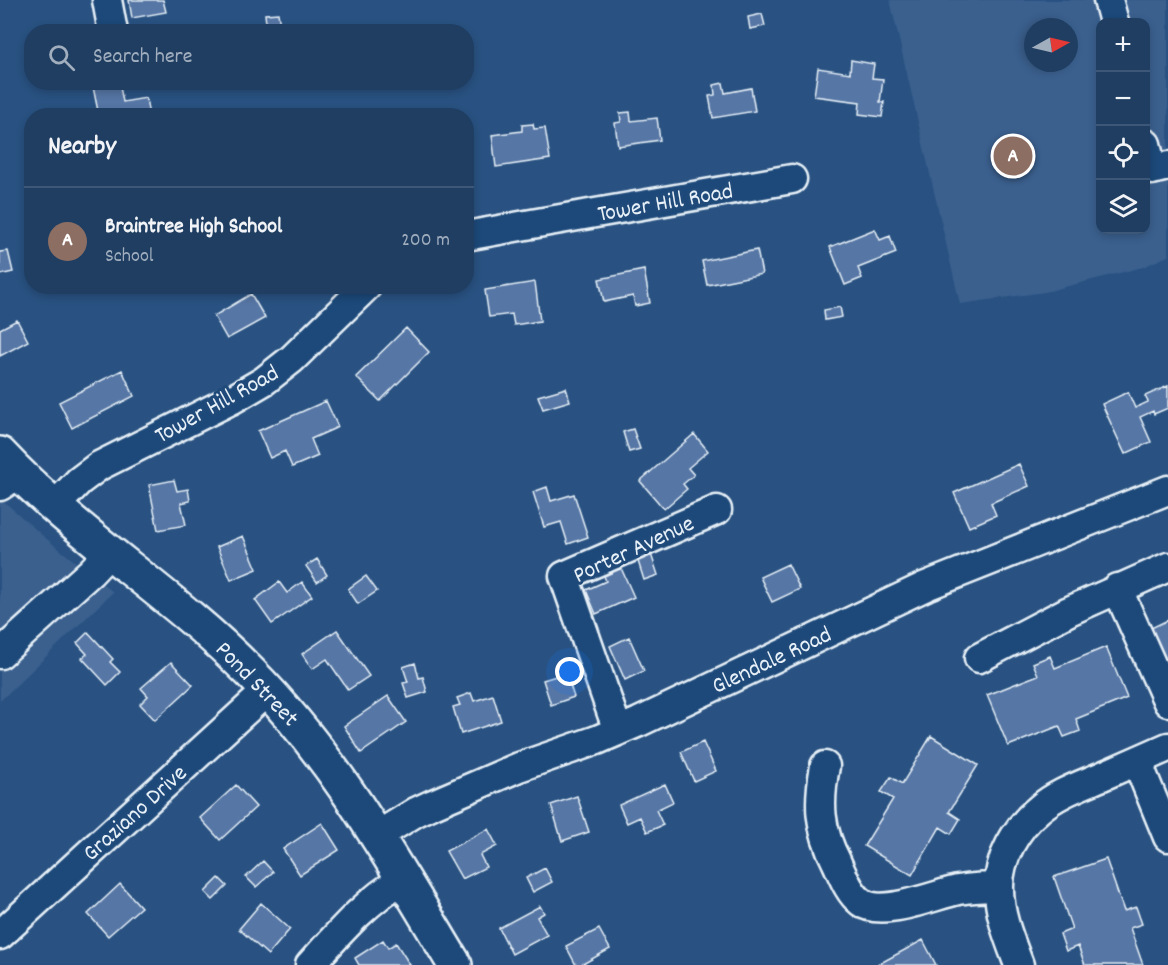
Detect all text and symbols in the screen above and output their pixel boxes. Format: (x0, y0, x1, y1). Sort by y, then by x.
north arrow (1024, 18, 1078, 72)
map controls (1096, 18, 1150, 234)
button: + (1096, 18, 1150, 72)
search box (24, 24, 474, 90)
icon: search (45, 41, 78, 74)
text: Search here (93, 42, 192, 73)
button: − (1096, 72, 1150, 126)
button: locate (1096, 126, 1150, 180)
text: Nearby (48, 129, 116, 166)
pin: A (994, 134, 1032, 178)
street label: Tower Hill Road (595, 175, 736, 233)
button: layers (1096, 180, 1150, 234)
text: Braintree High School (105, 212, 282, 243)
text: A (62, 227, 73, 255)
text: 200 m (401, 227, 450, 255)
text: School (105, 243, 154, 271)
street label: Tower Hill Road (149, 358, 286, 454)
street label: Porter Avenue (568, 508, 700, 594)
street label: Glendale Road (707, 619, 838, 704)
street label: Pond Street (206, 635, 306, 736)
your location (555, 657, 584, 686)
street label: Graziano Drive (76, 758, 196, 871)

